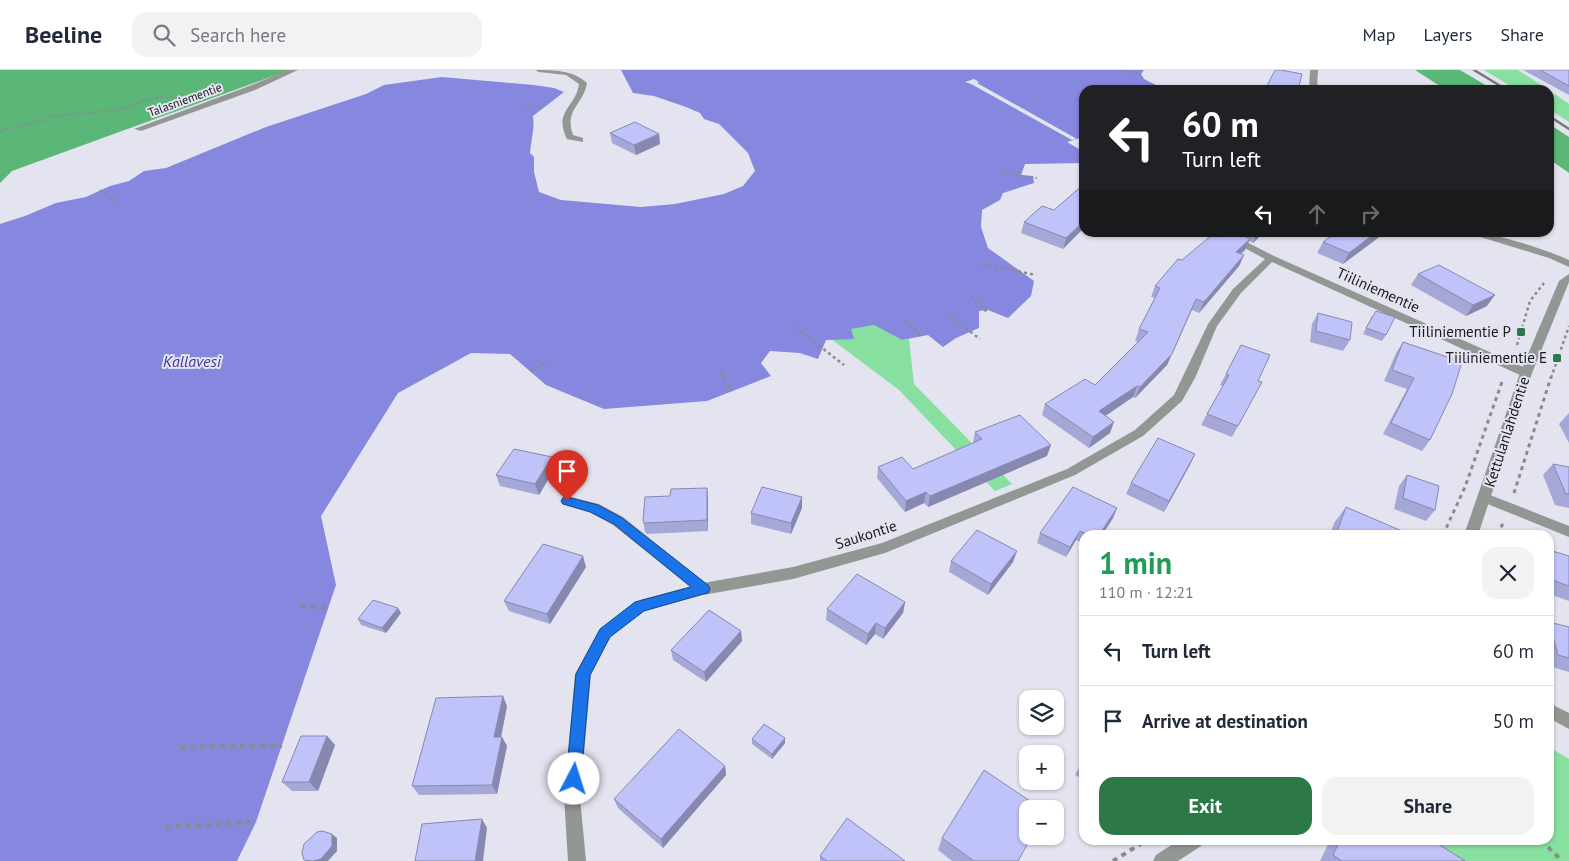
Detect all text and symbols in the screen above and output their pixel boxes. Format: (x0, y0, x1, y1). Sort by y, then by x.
search box (132, 12, 482, 57)
text: Beeline (25, 19, 102, 50)
icon: search (150, 21, 178, 49)
text: Search here (190, 23, 286, 47)
text: Map (1363, 23, 1395, 46)
text: Layers (1423, 23, 1472, 46)
text: Share (1500, 23, 1544, 46)
street label: Talasniementie (146, 79, 224, 120)
text: 60 m (1182, 101, 1259, 147)
icon: left (1099, 105, 1164, 170)
text: Turn left (1182, 145, 1261, 173)
icon: left (1250, 200, 1278, 228)
icon: ahead (1303, 200, 1331, 228)
icon: right (1356, 200, 1384, 228)
street label: Tiiliniementie (1334, 263, 1423, 316)
place label: Tiiliniementie P (1409, 322, 1511, 341)
marker: Tiiliniementie P (1515, 326, 1527, 338)
place label: Tiiliniementie E (1446, 348, 1547, 367)
water label: Kallavesi (163, 351, 222, 371)
marker: Tiiliniementie E (1551, 352, 1563, 364)
street label: Kettulanlahdentie (1480, 374, 1533, 489)
pin (546, 450, 588, 501)
icon: arrive (553, 457, 581, 485)
street label: Saukontie (833, 516, 899, 553)
text: 1 min (1099, 543, 1172, 582)
button: close (1482, 547, 1534, 599)
text: 110 m · 12:21 (1099, 582, 1194, 602)
icon: left (1099, 637, 1127, 665)
text: Turn left (1142, 639, 1211, 663)
text: 60 m (1493, 639, 1534, 663)
map controls (1019, 690, 1064, 845)
button: layers (1019, 690, 1064, 735)
icon: arrive (1099, 707, 1127, 735)
text: Arrive at destination (1142, 709, 1308, 733)
text: 50 m (1493, 709, 1534, 733)
button: + (1019, 745, 1064, 790)
position arrow (547, 752, 599, 804)
button: Exit (1099, 777, 1312, 835)
button: Share (1322, 777, 1534, 835)
button: − (1019, 800, 1064, 845)

